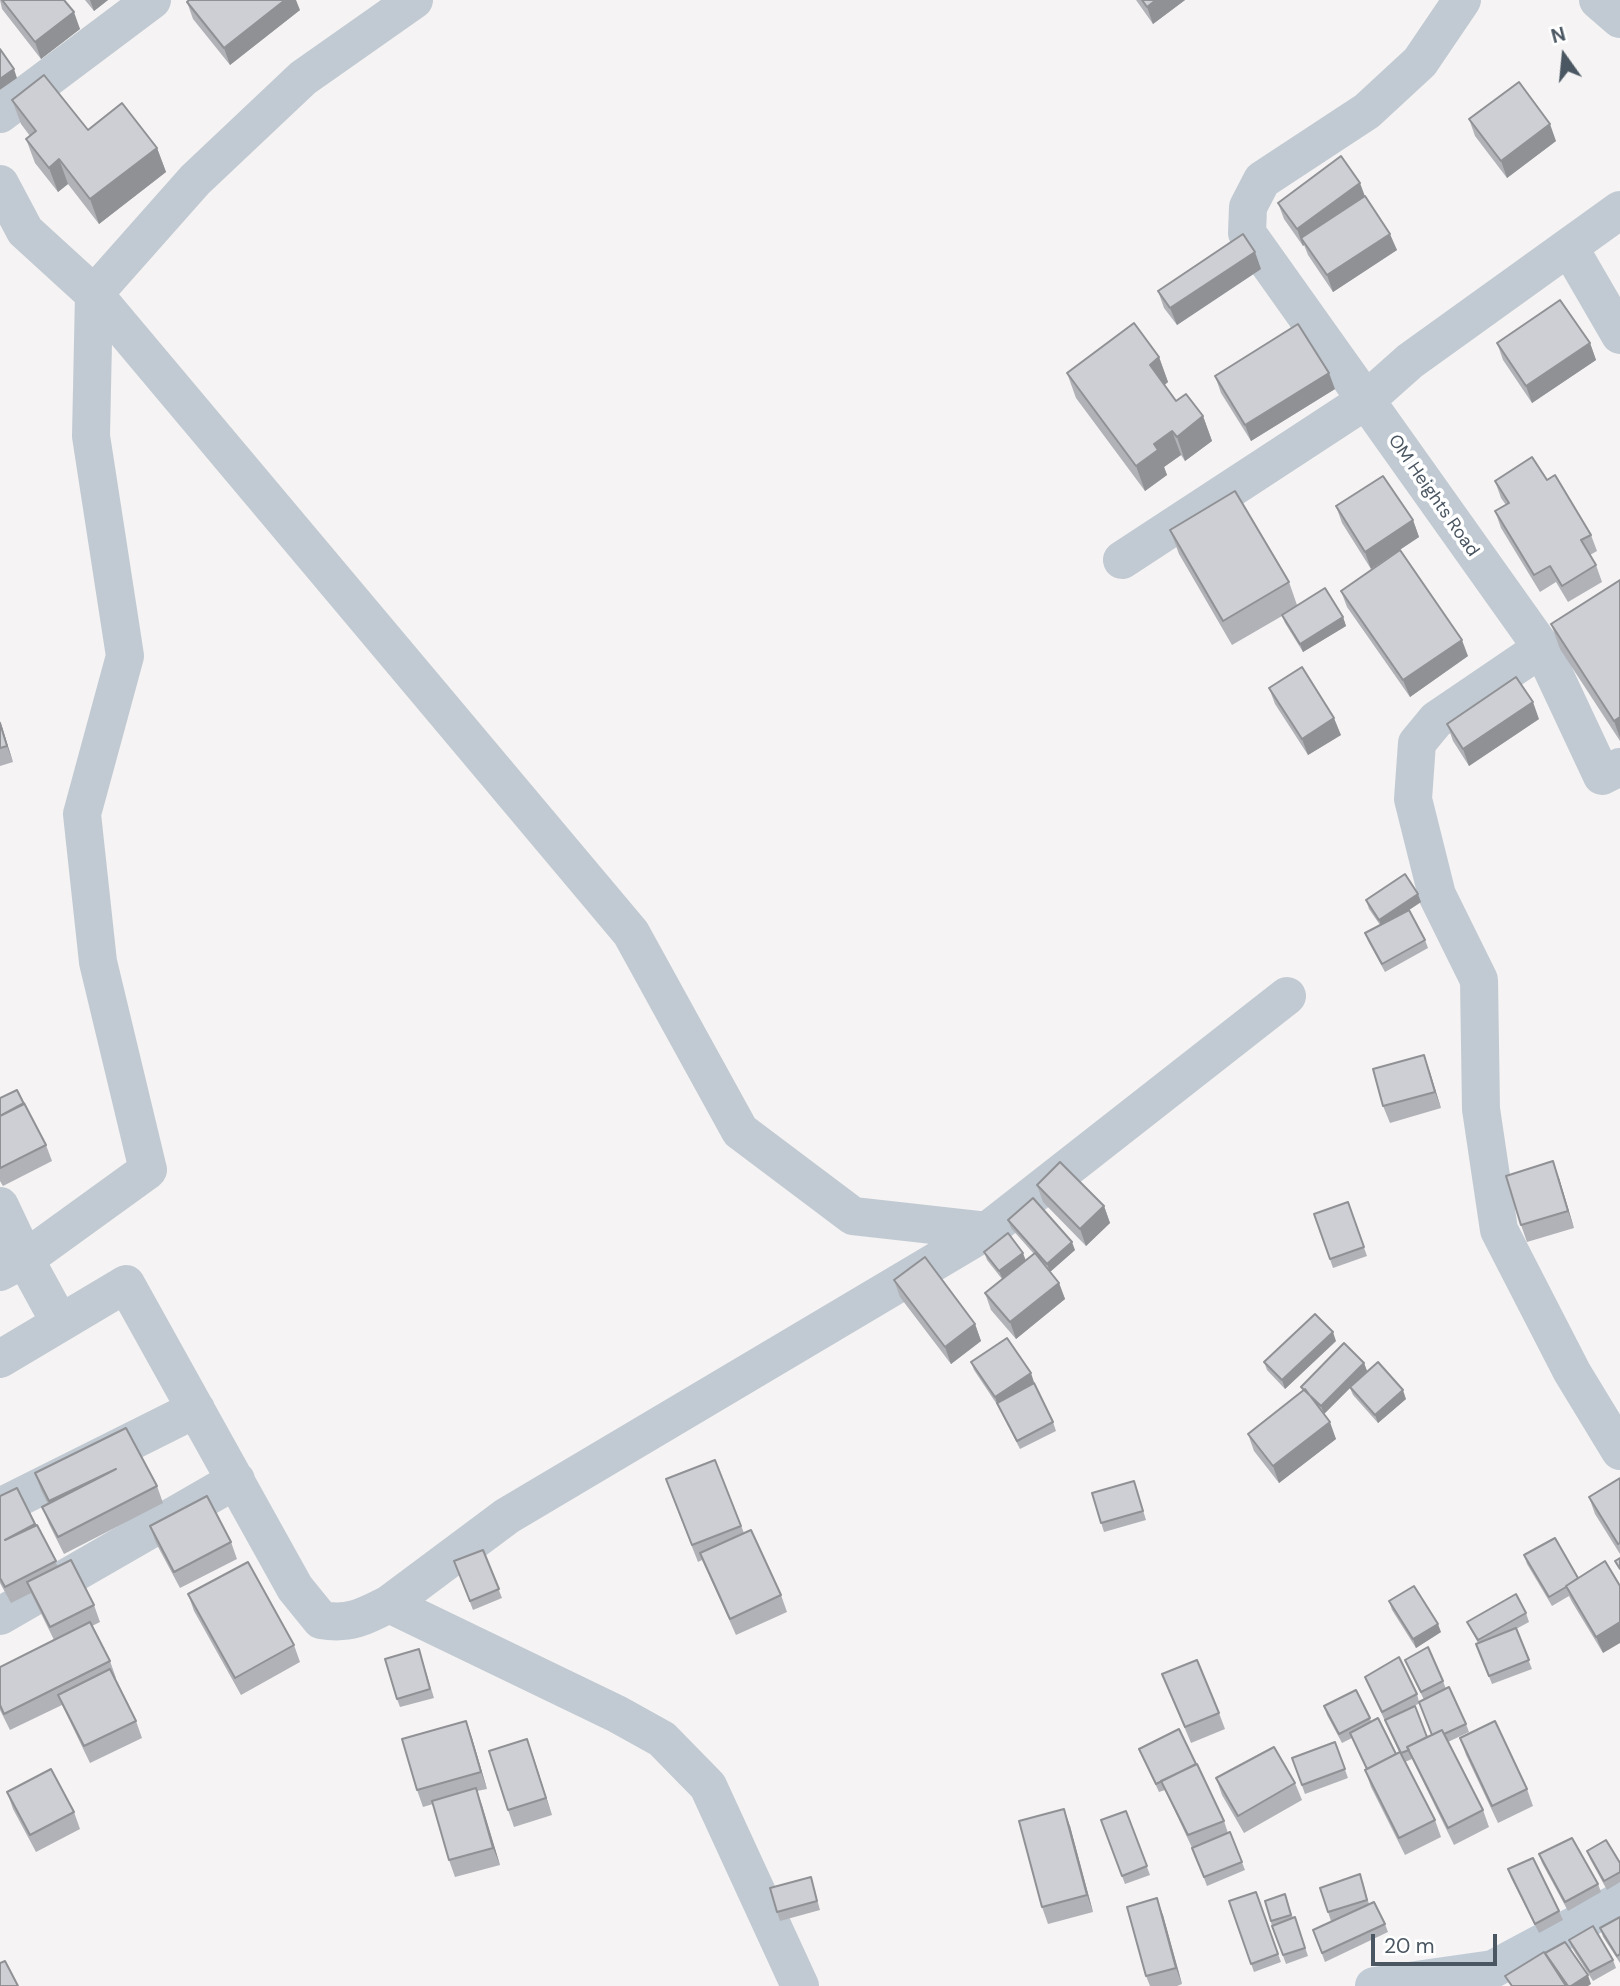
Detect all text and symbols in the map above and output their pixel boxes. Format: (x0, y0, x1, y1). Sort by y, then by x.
north arrow (1529, 21, 1599, 91)
text: N (1548, 21, 1568, 49)
street label: OM Heights Road (1383, 431, 1483, 561)
scale bar (1375, 1920, 1501, 1964)
text: 20 m (1384, 1932, 1435, 1960)

